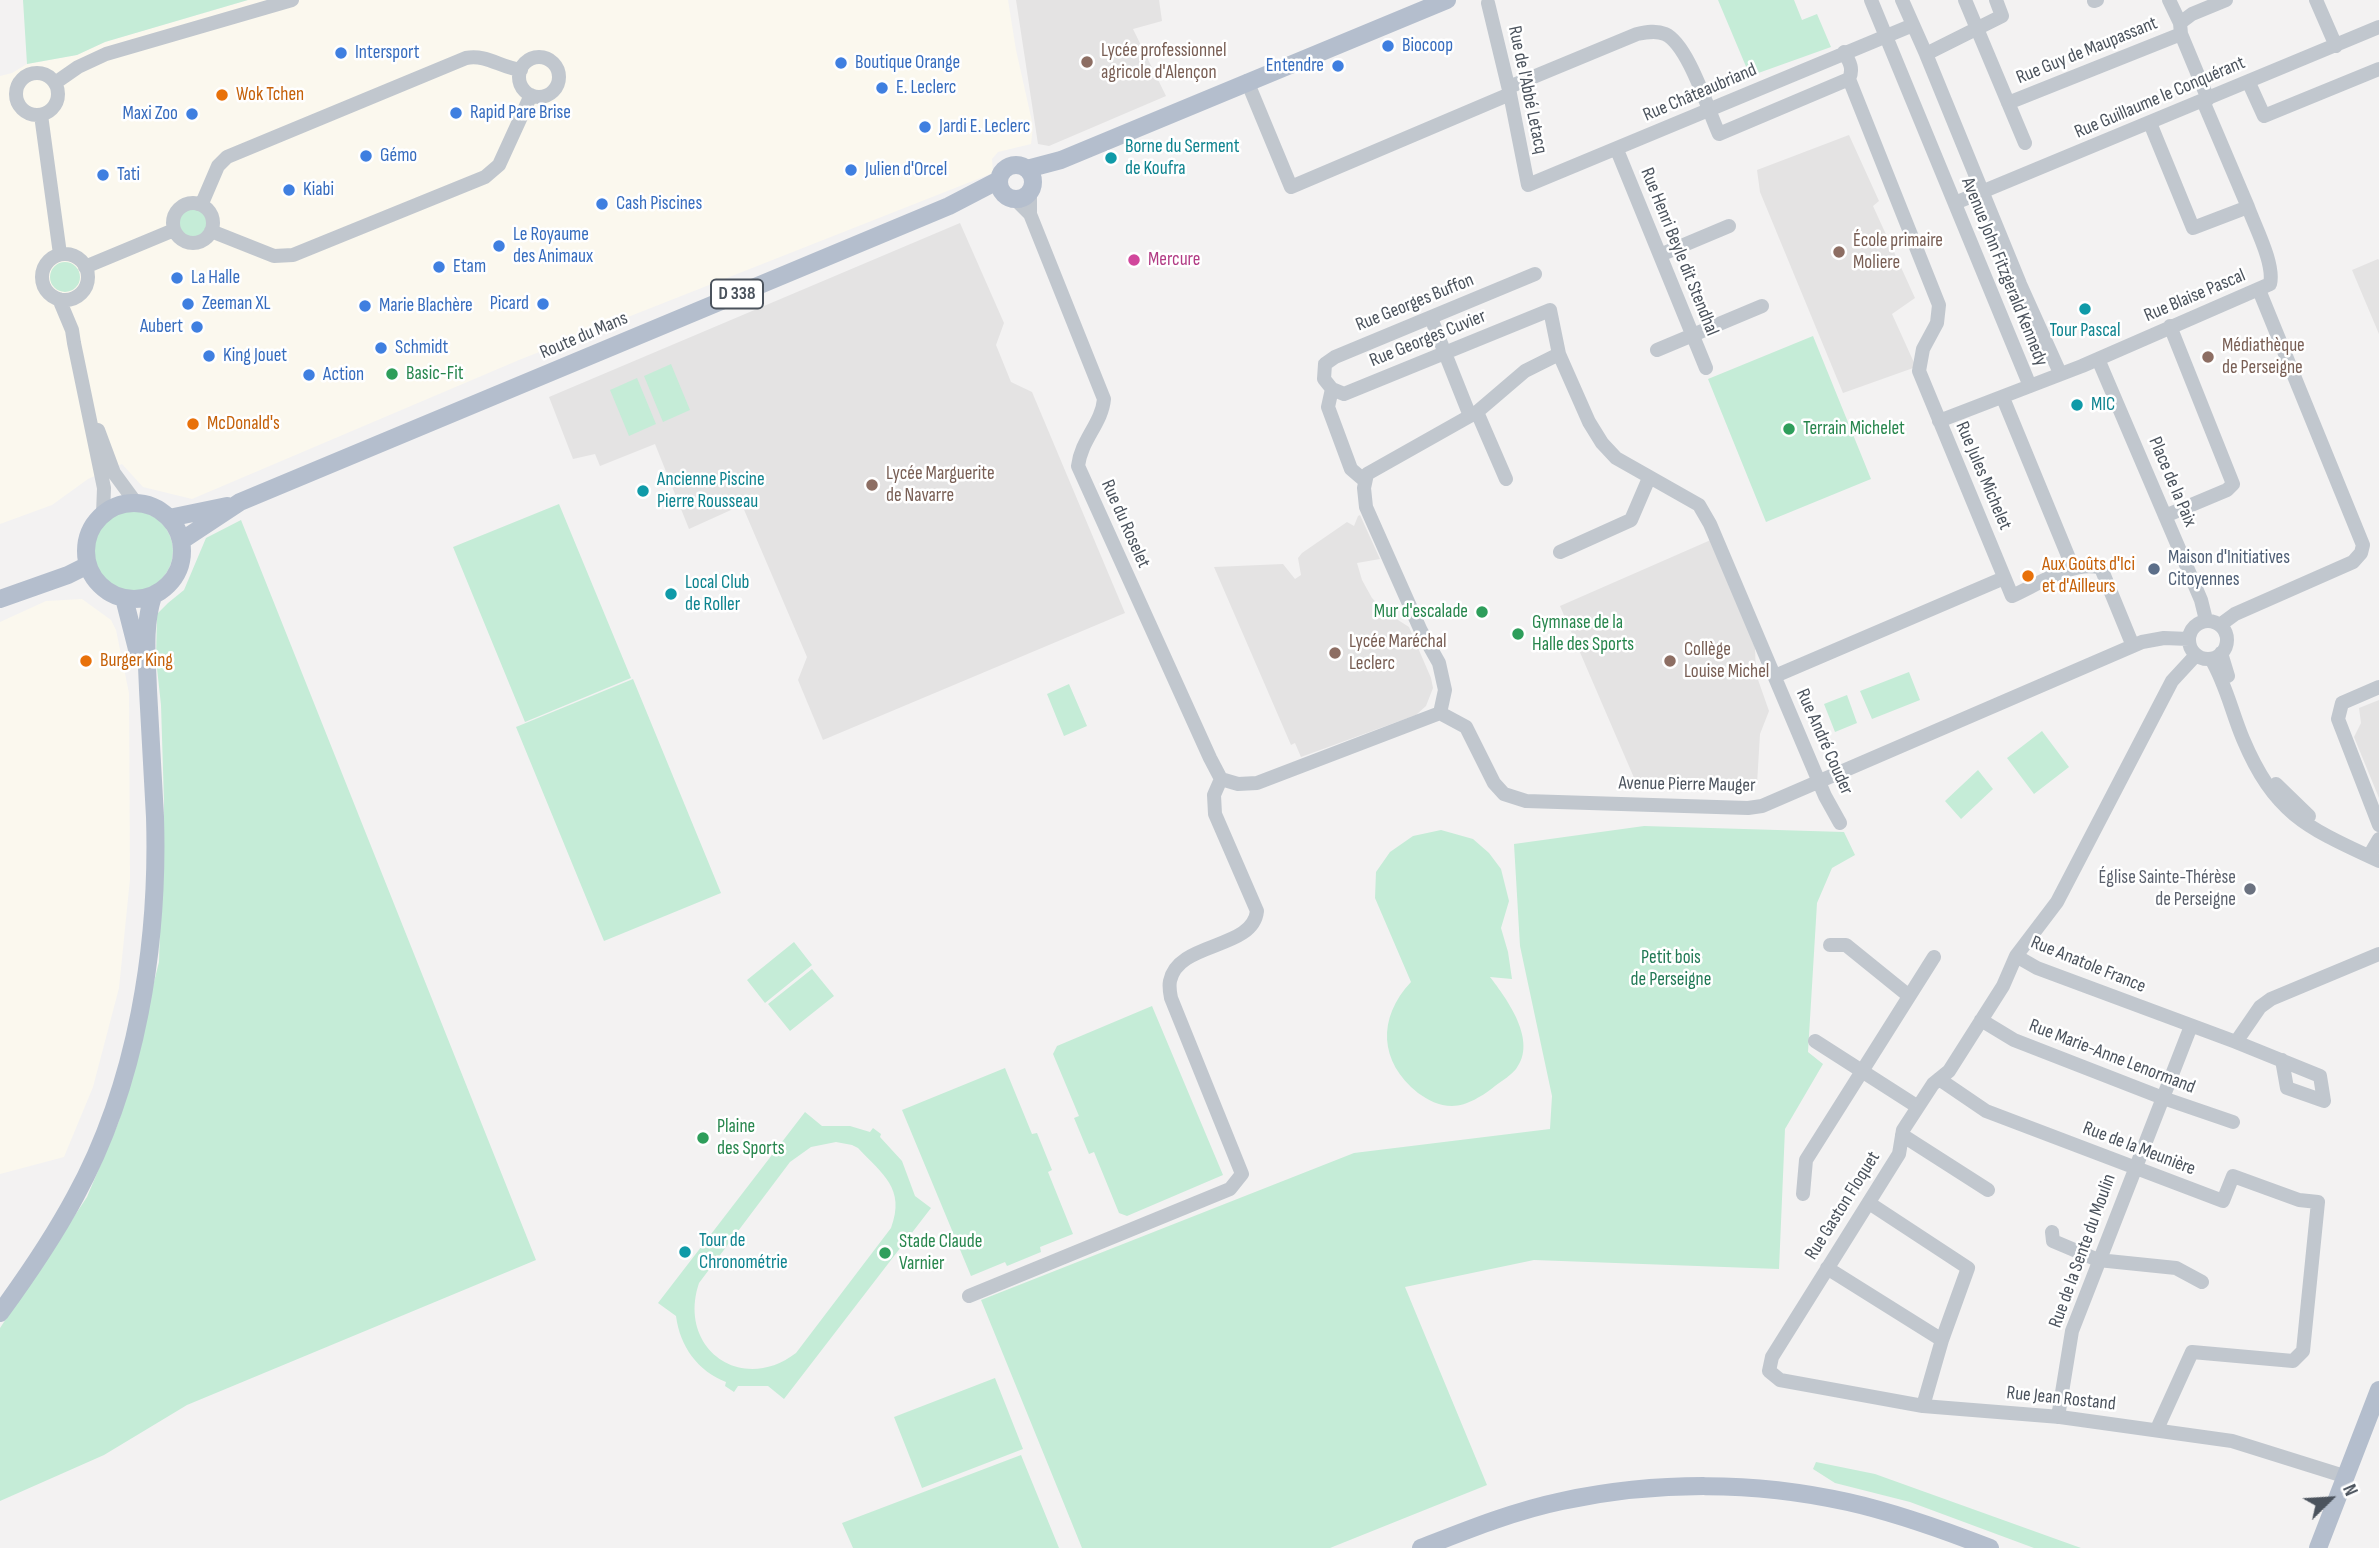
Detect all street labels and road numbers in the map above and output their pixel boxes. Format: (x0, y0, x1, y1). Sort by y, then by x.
street label: Rue Guy de Maupassant (2013, 12, 2161, 90)
street label: Rue de l'Abbé Letacq (1502, 24, 1552, 156)
street label: Rue Guillaume le Conquérant (2071, 52, 2249, 144)
street label: Rue Châteaubriand (1640, 59, 1760, 127)
street label: Rue Henri Beyle dit Stendhal (1635, 165, 1723, 339)
street label: Avenue John Fitzgerald Kennedy (1956, 174, 2052, 370)
street label: Rue Blaise Pascal (2141, 264, 2249, 328)
street label: Rue Georges Buffon (1353, 269, 1477, 337)
road number: D 338 (711, 280, 763, 308)
street label: Rue Georges Cuvier (1367, 305, 1489, 373)
street label: Route du Mans (537, 307, 631, 365)
street label: Rue Jules Michelet (1950, 418, 2016, 534)
street label: Place de la Paix (2143, 434, 2201, 530)
street label: Rue du Roselet (1095, 476, 1155, 572)
street label: Rue André Couder (1790, 685, 1858, 799)
street label: Avenue Pierre Mauger (1618, 772, 1756, 798)
street label: Rue Anatole France (2027, 932, 2149, 998)
street label: Rue Marie-Anne Lenormand (2026, 1015, 2198, 1099)
street label: Rue de la Meunière (2079, 1117, 2199, 1181)
street label: Rue Gaston Floquet (1801, 1148, 1885, 1264)
street label: Rue de la Sente du Moulin (2045, 1171, 2121, 1331)
street label: Rue Jean Rostand (2005, 1382, 2117, 1416)

